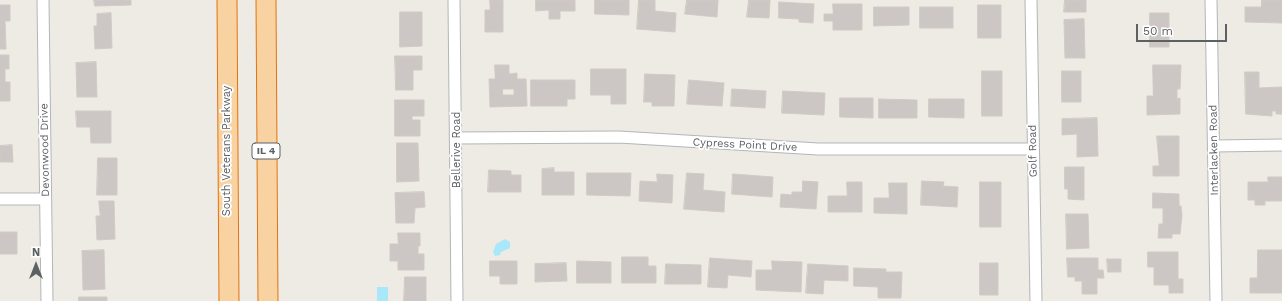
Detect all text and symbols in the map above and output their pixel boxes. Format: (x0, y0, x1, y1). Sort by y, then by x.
scale bar (1138, 16, 1229, 42)
text: 50 m (1143, 24, 1173, 38)
street label: South Veterans Parkway (220, 86, 234, 216)
street label: Devonwood Drive (38, 103, 52, 197)
street label: Interlacken Road (1207, 104, 1221, 196)
street label: Bellerive Road (450, 112, 464, 188)
street label: Golf Road (1026, 124, 1040, 178)
street label: Cypress Point Drive (692, 136, 798, 154)
road number: IL 4 (252, 143, 280, 159)
north arrow (16, 245, 56, 285)
text: N (32, 246, 40, 259)

